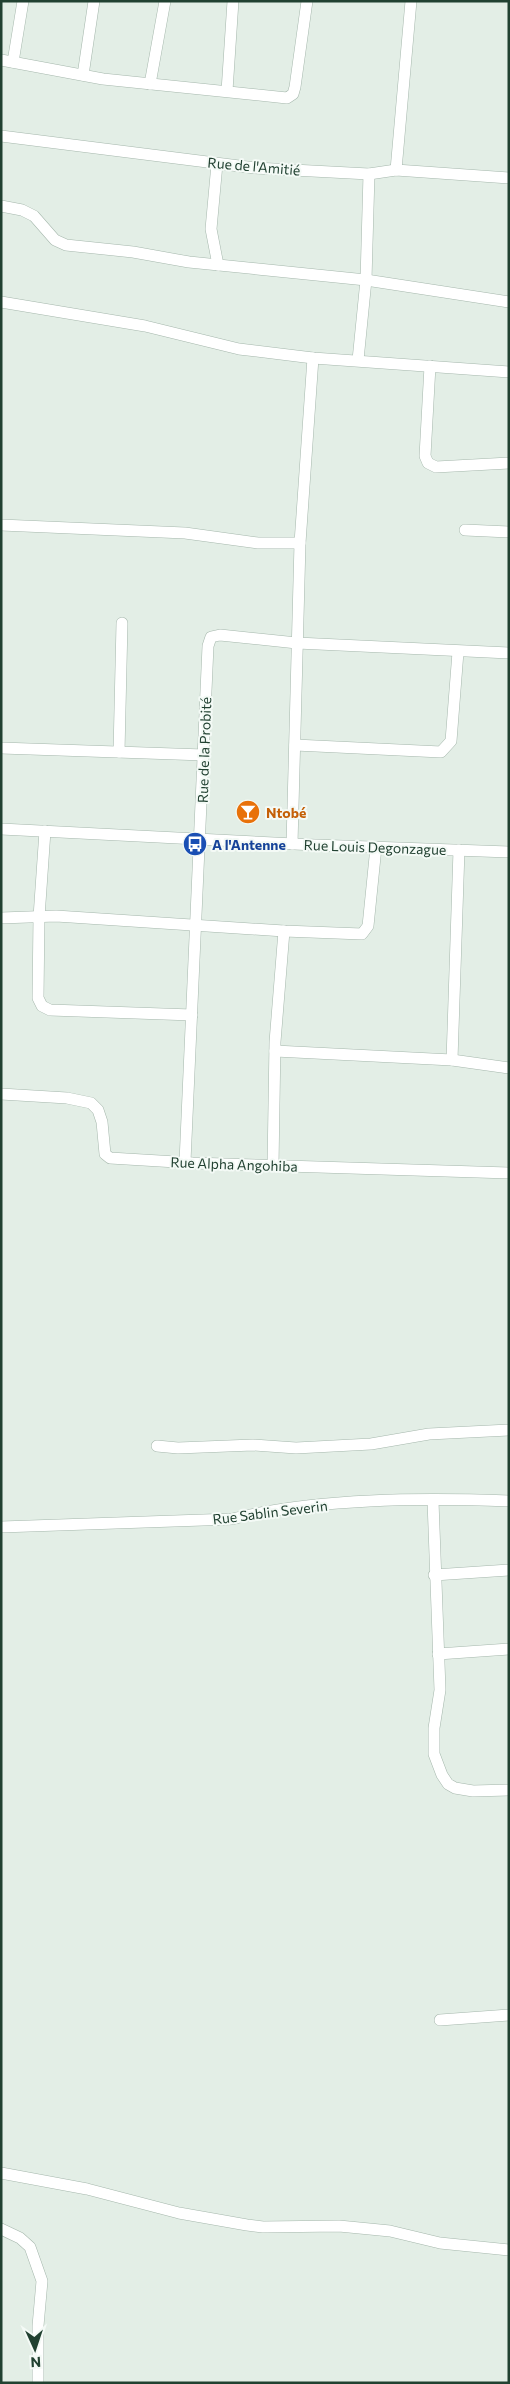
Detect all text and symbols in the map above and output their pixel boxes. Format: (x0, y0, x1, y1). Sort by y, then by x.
street label: Rue de l'Amitié (207, 153, 301, 179)
street label: Rue de la Probité (194, 697, 214, 803)
bar icon: Ntobé (235, 799, 261, 825)
place label: Ntobé (266, 804, 306, 821)
bus stop icon: A l'Antenne (182, 831, 208, 857)
place label: A l'Antenne (212, 836, 286, 853)
street label: Rue Louis Degonzague (303, 836, 447, 858)
street label: Rue Alpha Angohiba (170, 1153, 298, 1175)
street label: Rue Sablin Severin (211, 1497, 329, 1527)
north arrow (10, 2324, 60, 2374)
text: N (30, 2354, 41, 2371)

